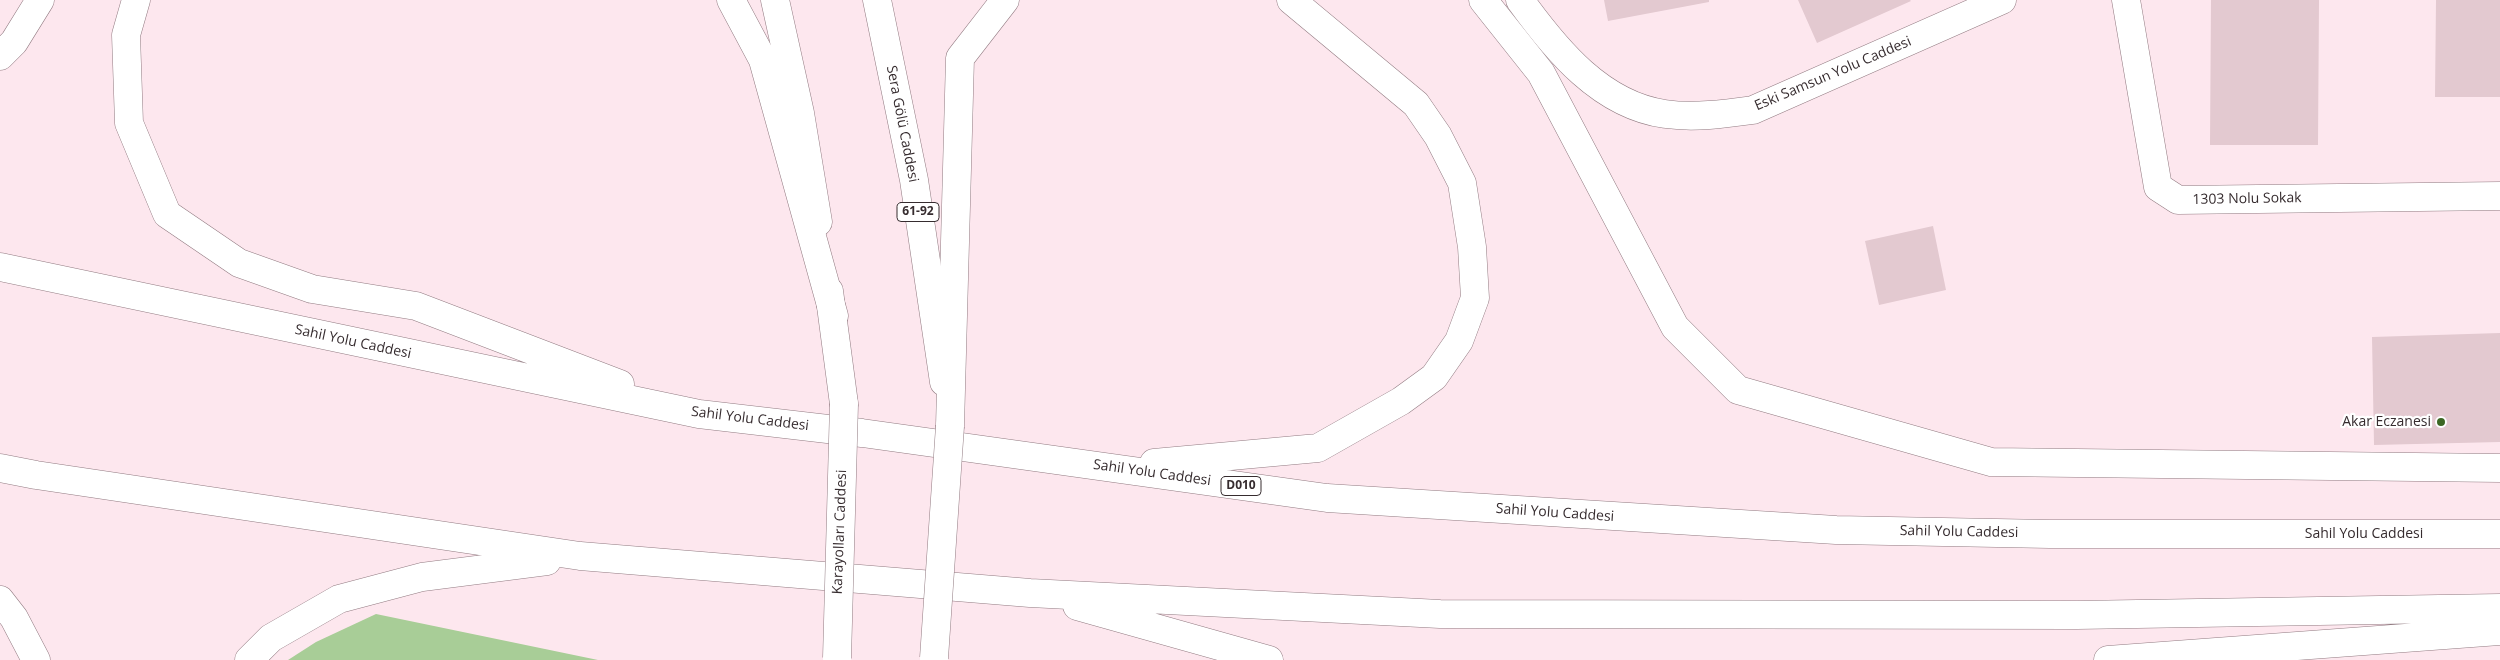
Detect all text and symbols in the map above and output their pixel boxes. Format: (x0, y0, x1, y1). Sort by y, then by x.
street label: Eski Samsun Yolu Caddesi (1752, 33, 1914, 115)
street label: Sera Gölü Caddesi (882, 64, 922, 184)
street label: 1303 Nolu Sokak (2192, 190, 2302, 208)
road number: 61-92 (897, 202, 939, 222)
street label: Sahil Yolu Caddesi (293, 321, 413, 363)
street label: Sahil Yolu Caddesi (690, 403, 810, 435)
place label: Akar Eczanesi (2342, 414, 2431, 430)
marker: Akar Eczanesi (2435, 416, 2447, 428)
street label: Sahil Yolu Caddesi (1092, 456, 1212, 490)
street label: Karayolları Caddesi (829, 469, 851, 595)
road number: D010 (1221, 476, 1261, 496)
street label: Sahil Yolu Caddesi (1495, 500, 1615, 526)
street label: Sahil Yolu Caddesi (1900, 523, 2018, 541)
street label: Sahil Yolu Caddesi (2305, 526, 2423, 542)

